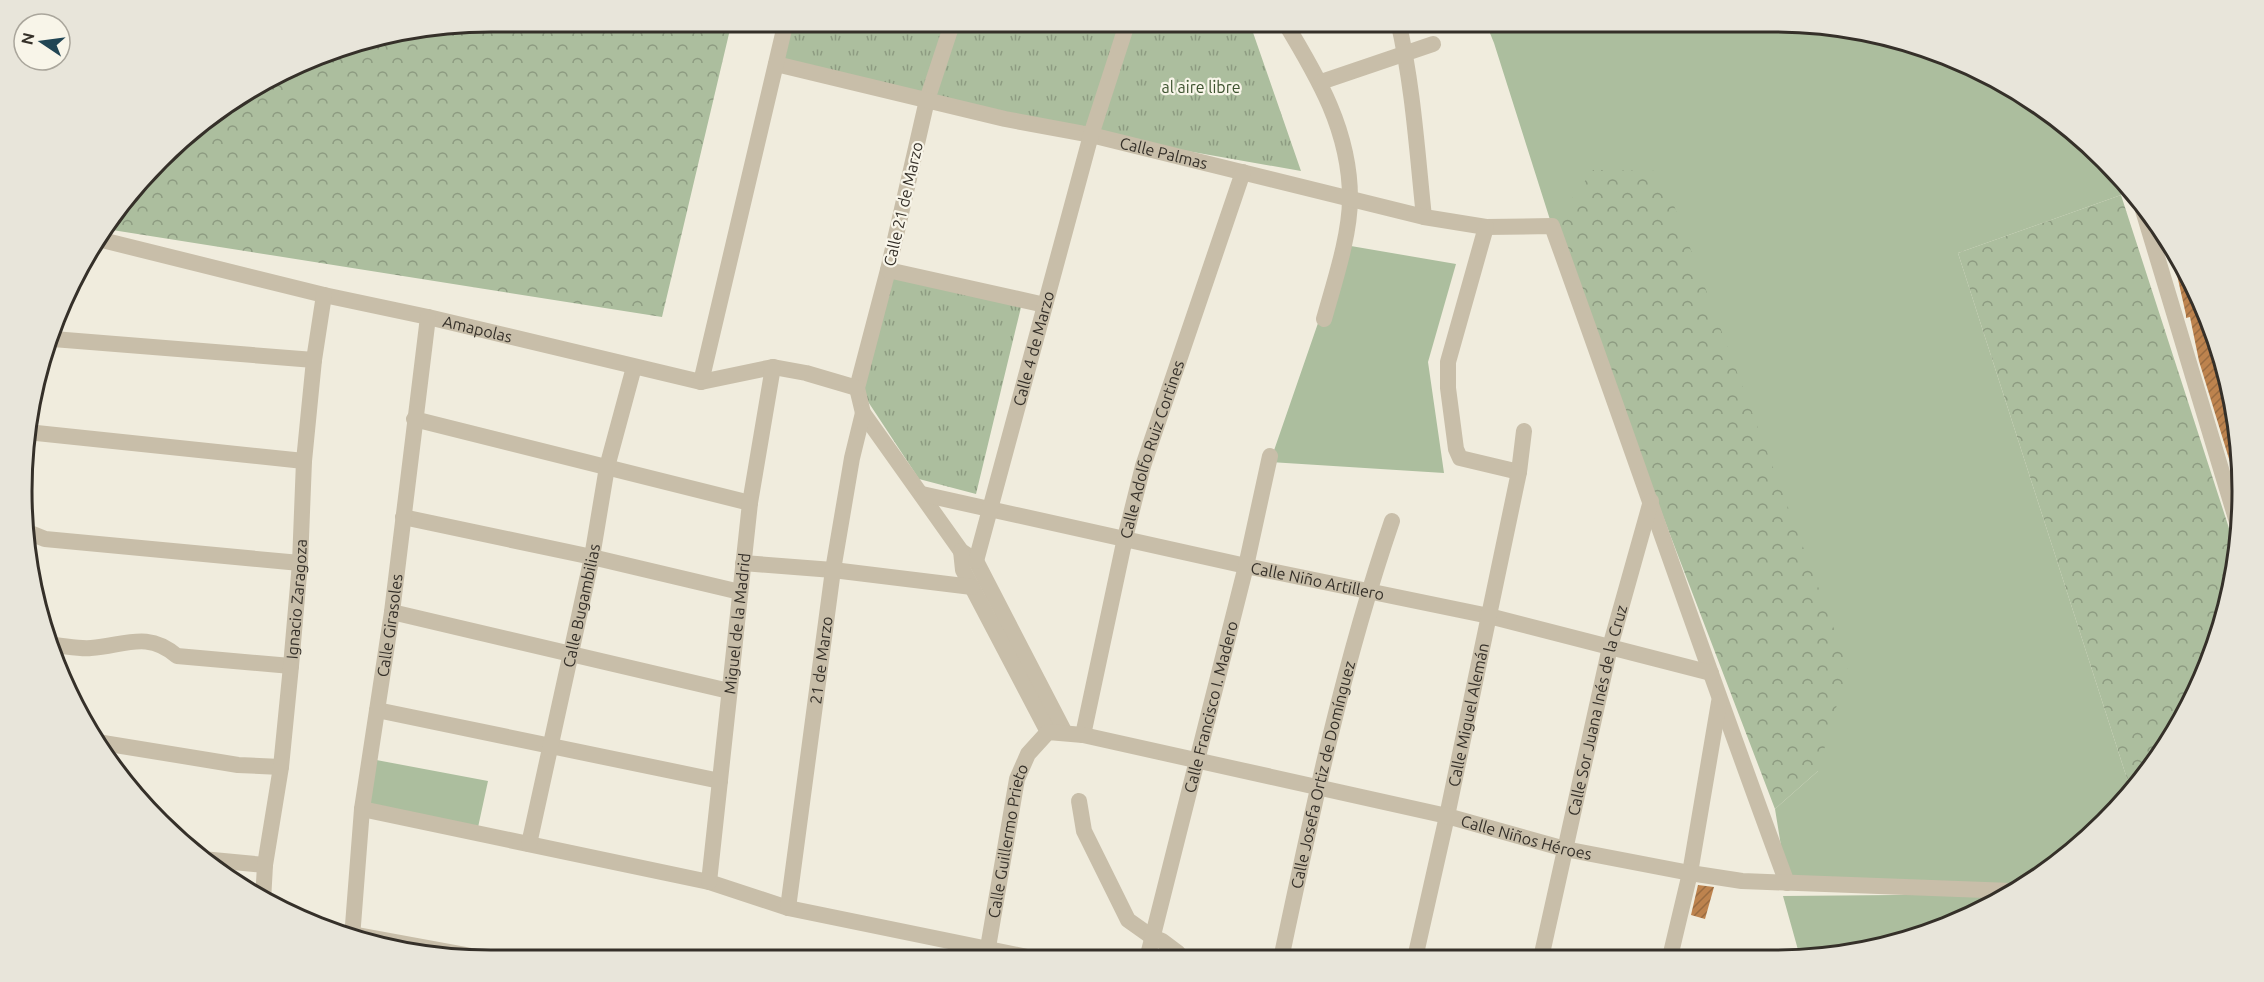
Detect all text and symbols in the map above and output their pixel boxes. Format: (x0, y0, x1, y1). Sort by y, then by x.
north arrow (12, 12, 72, 72)
text: N (17, 31, 37, 46)
park label: al aire libre (1161, 78, 1241, 96)
street label: Calle Palmas (1118, 133, 1210, 172)
street label: Calle 21 de Marzo (880, 140, 926, 268)
street label: Calle 4 de Marzo (1009, 289, 1057, 408)
street label: Amapolas (441, 312, 514, 346)
street label: Calle Adolfo Ruiz Cortines (1116, 358, 1187, 541)
street label: Ignacio Zaragoza (283, 539, 310, 660)
street label: Calle Bugambilias (559, 542, 603, 669)
street label: Miguel de la Madrid (720, 552, 754, 695)
street label: Calle Niño Artillero (1249, 558, 1386, 603)
street label: Calle Girasoles (373, 573, 406, 678)
street label: Calle Sor Juana Inés de la Cruz (1564, 603, 1630, 817)
street label: 21 de Marzo (806, 615, 836, 705)
street label: Calle Francisco I. Madero (1180, 619, 1241, 795)
street label: Calle Miguel Alemán (1444, 641, 1492, 788)
street label: Calle Josefa Ortiz de Domínguez (1287, 659, 1358, 890)
street label: Calle Guillermo Prieto (984, 761, 1032, 920)
street label: Calle Niños Héroes (1459, 811, 1593, 863)

